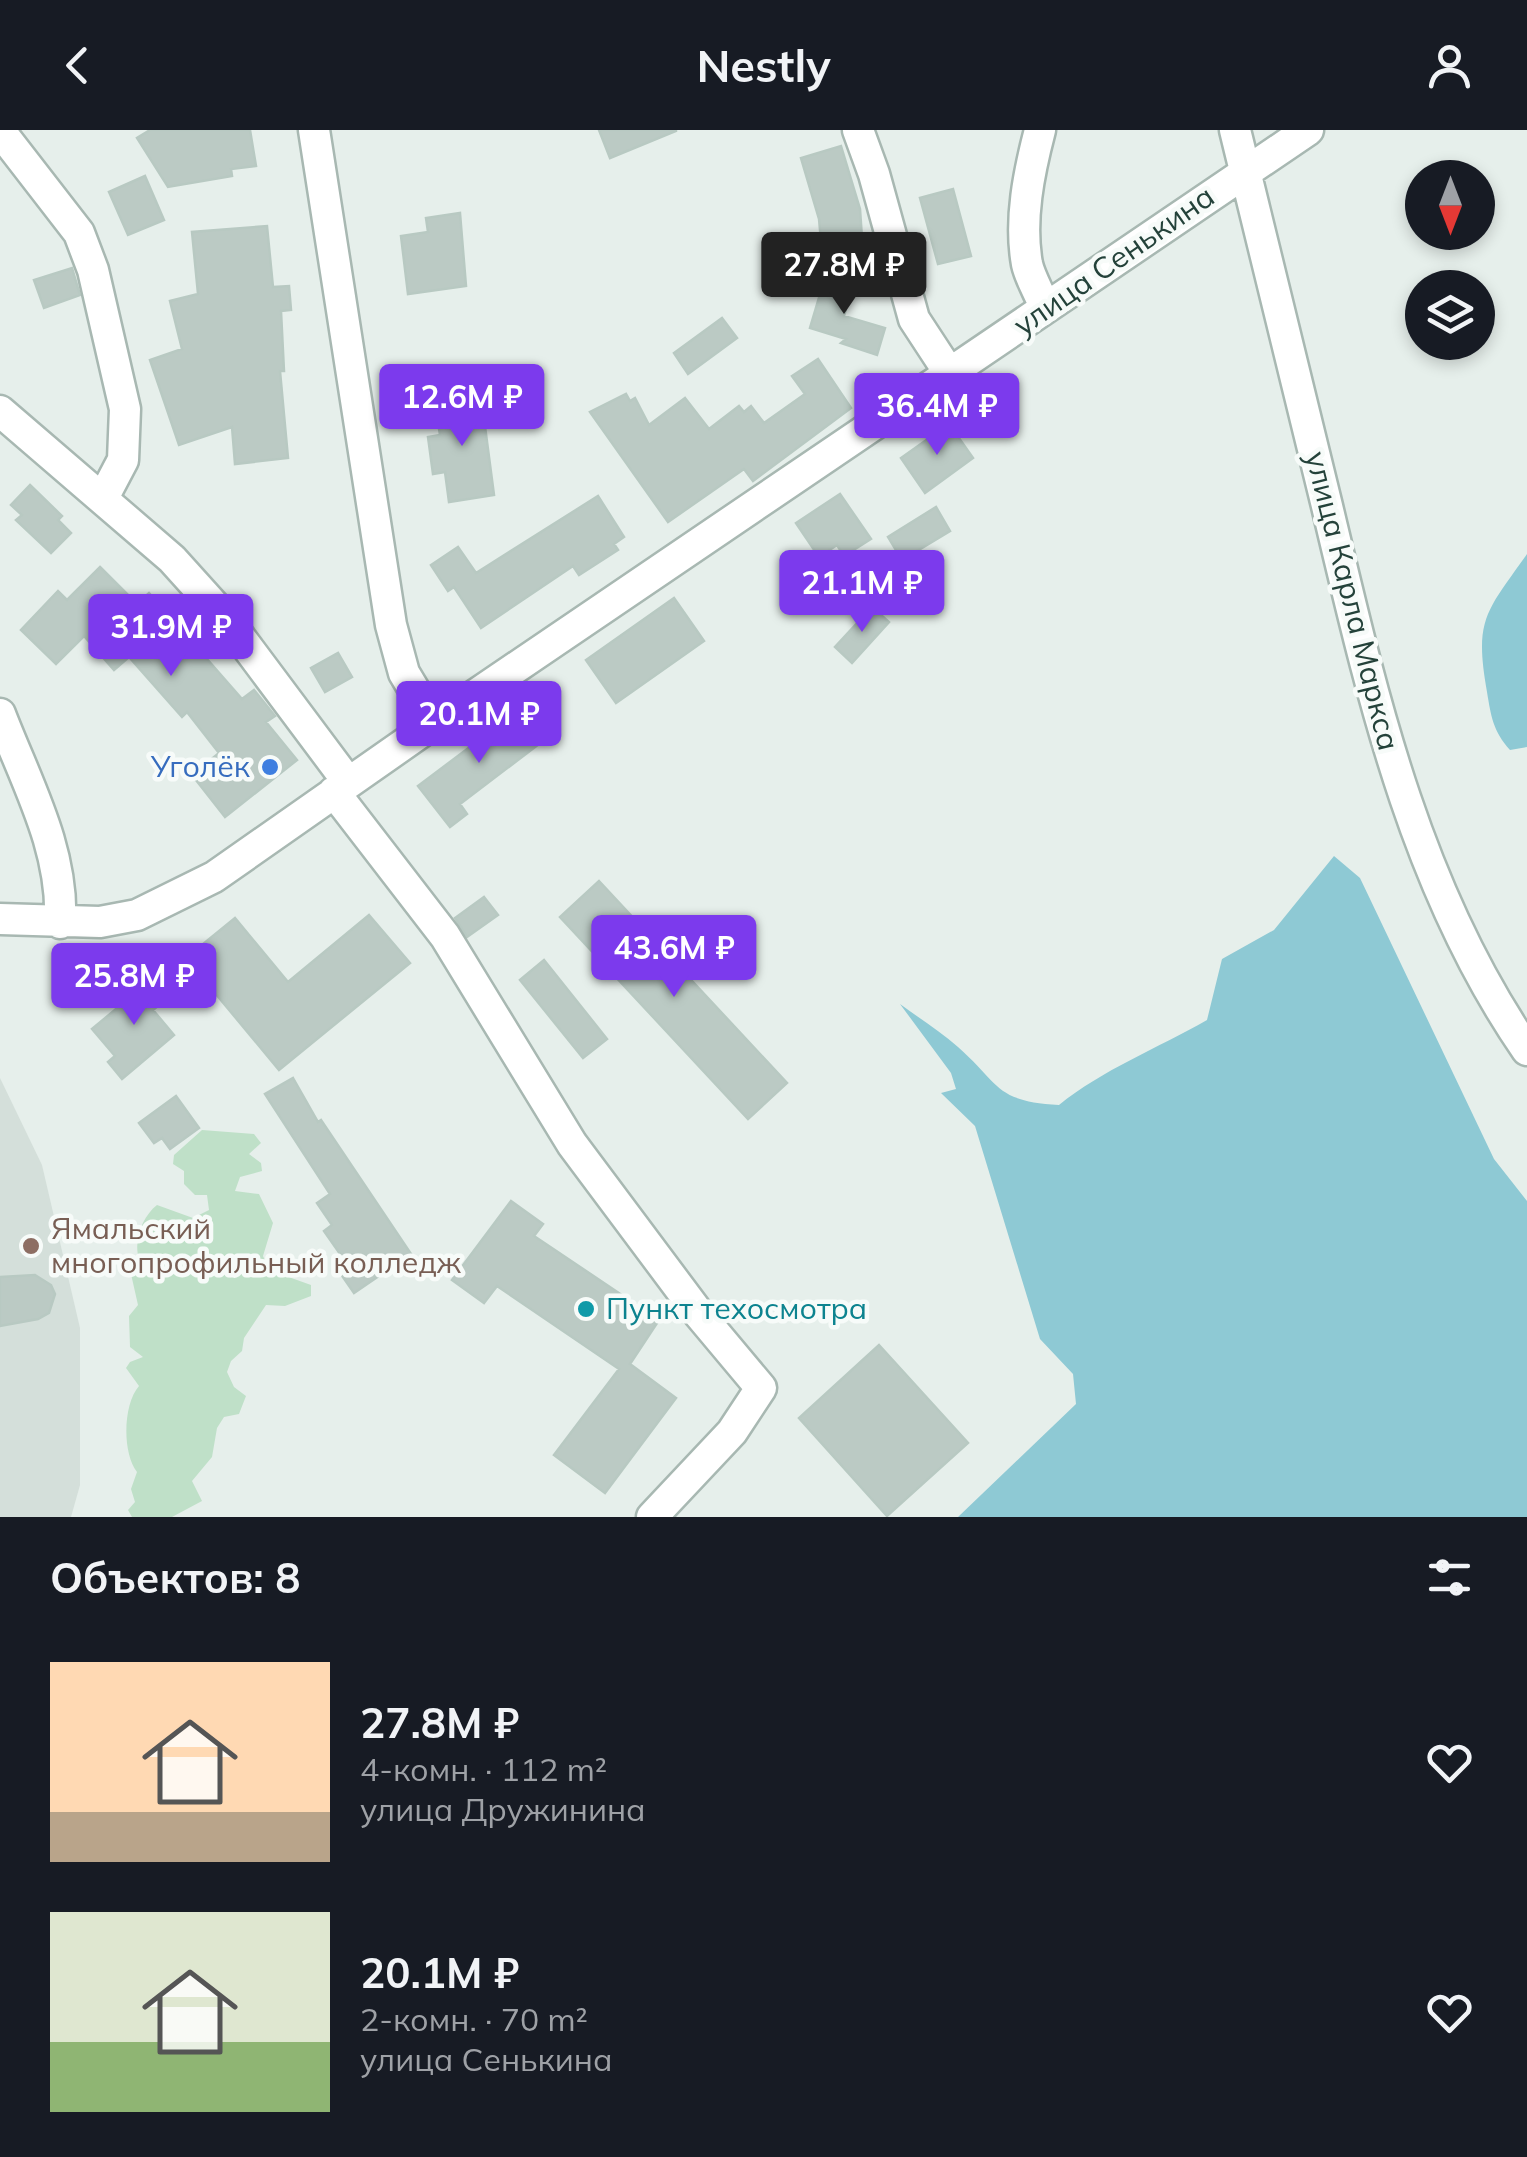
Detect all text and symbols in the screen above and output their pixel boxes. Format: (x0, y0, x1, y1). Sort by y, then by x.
text: Nestly (696, 37, 831, 93)
icon: back (50, 38, 105, 93)
icon: person (1422, 38, 1477, 93)
north arrow (1405, 160, 1495, 250)
map controls (1405, 160, 1495, 360)
street label: улица Сенькина (1006, 177, 1221, 344)
pin: 27.8M ₽ (752, 232, 936, 317)
text: 27.8M ₽ (783, 244, 905, 284)
button: layers (1405, 270, 1495, 360)
pin: 12.6M ₽ (370, 364, 554, 449)
pin: 36.4M ₽ (845, 373, 1029, 458)
text: 12.6M ₽ (401, 376, 523, 416)
text: 36.4M ₽ (876, 385, 998, 425)
street label: улица Карла Маркса (1297, 447, 1409, 754)
pin: 21.1M ₽ (770, 550, 954, 635)
text: 21.1M ₽ (801, 562, 923, 602)
pin: 31.9M ₽ (79, 594, 263, 679)
text: 31.9M ₽ (110, 606, 232, 646)
pin: 20.1M ₽ (387, 681, 571, 766)
text: 20.1M ₽ (418, 693, 540, 733)
place label: Уголёк (150, 747, 251, 785)
marker: Уголёк (259, 756, 281, 778)
pin: 43.6M ₽ (582, 915, 766, 1000)
text: 43.6M ₽ (613, 927, 735, 967)
pin: 25.8M ₽ (42, 943, 226, 1028)
text: 25.8M ₽ (73, 955, 195, 995)
place label: Ямальский многопрофильный колледж (51, 1209, 462, 1281)
marker: Ямальский многопрофильный колледж (20, 1235, 42, 1257)
place label: Пункт техосмотра (606, 1289, 867, 1327)
marker: Пункт техосмотра (575, 1298, 597, 1320)
icon: filters (1422, 1550, 1477, 1605)
text: Объектов: 8 (50, 1551, 300, 1604)
text: 27.8M ₽ (360, 1696, 519, 1749)
icon: home (130, 1702, 250, 1822)
icon: heart (1422, 1735, 1477, 1790)
text: 4-комн. · 112 m² (360, 1749, 607, 1789)
text: улица Дружинина (360, 1789, 646, 1829)
text: 20.1M ₽ (360, 1946, 519, 1999)
icon: home (130, 1952, 250, 2072)
icon: heart (1422, 1985, 1477, 2040)
text: 2-комн. · 70 m² (360, 1999, 588, 2039)
text: улица Сенькина (360, 2039, 613, 2079)

